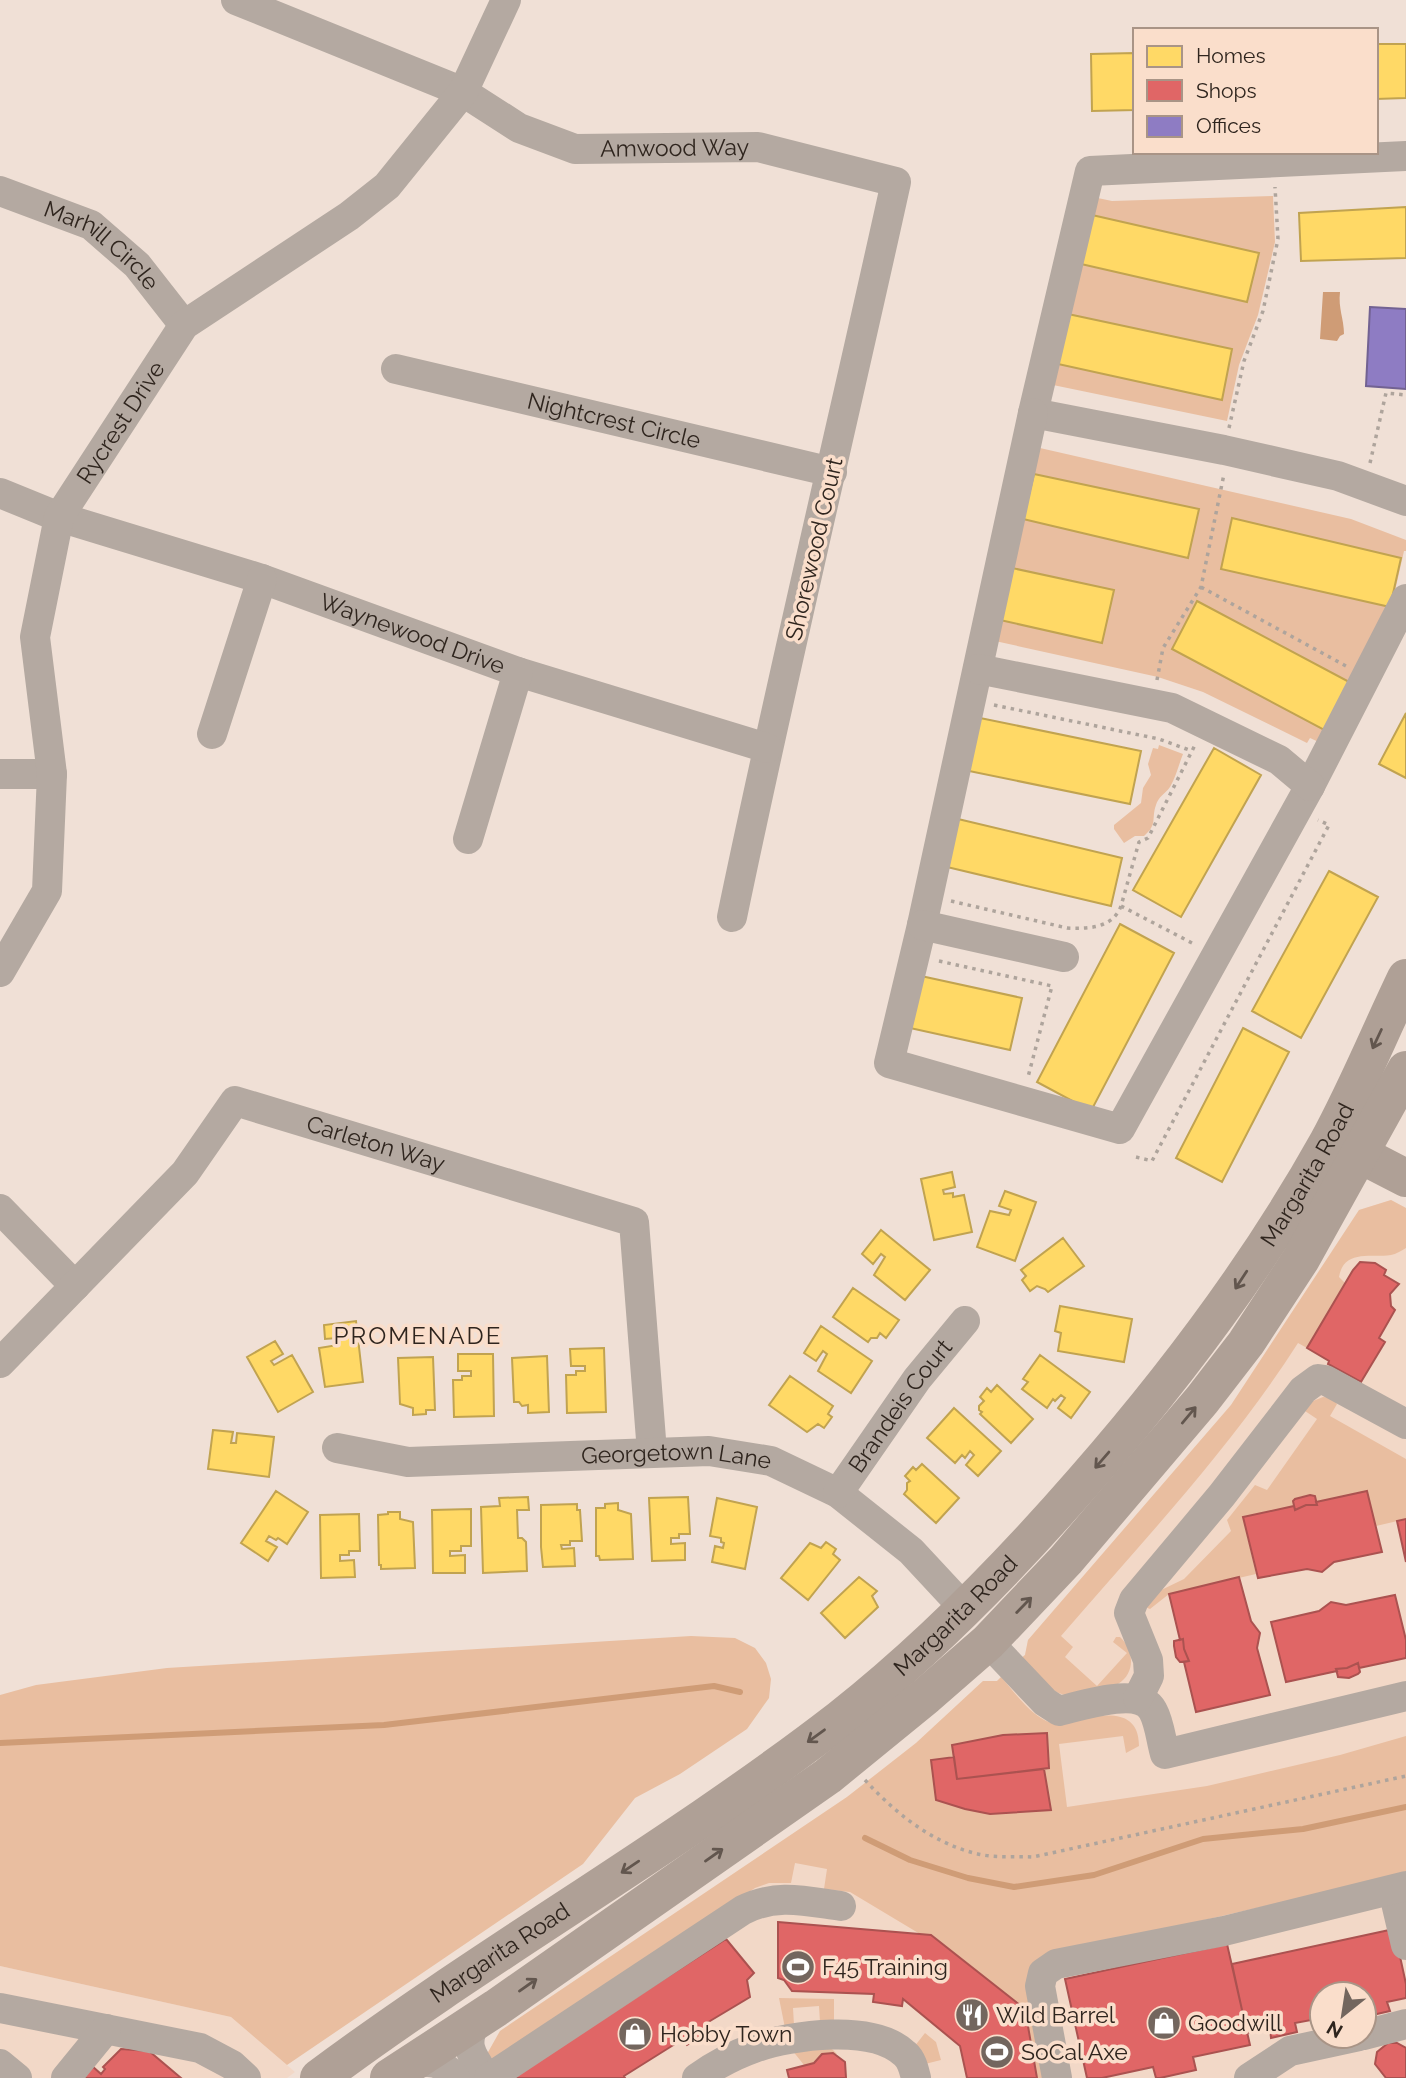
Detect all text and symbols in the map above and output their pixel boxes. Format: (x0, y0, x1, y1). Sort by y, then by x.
legend (1133, 28, 1378, 154)
text: Homes (1196, 43, 1266, 68)
text: Shops (1196, 78, 1257, 103)
text: Offices (1196, 113, 1261, 138)
street label: Amwood Way (600, 133, 749, 162)
street label: Marhill Circle (41, 195, 165, 295)
street label: Rycrest Drive (70, 356, 170, 488)
street label: Nightcrest Circle (525, 386, 703, 454)
street label: Shorewood Court (779, 455, 848, 643)
street label: Waynewood Drive (316, 587, 509, 679)
one-way arrow (1369, 1028, 1383, 1049)
street label: Margarita Road (1254, 1098, 1359, 1251)
street label: Carleton Way (303, 1110, 448, 1177)
one-way arrow (1234, 1269, 1248, 1289)
district label: PROMENADE (334, 1321, 502, 1350)
street label: Brandeis Court (842, 1333, 957, 1477)
one-way arrow (1181, 1406, 1197, 1424)
street label: Georgetown Lane (581, 1437, 773, 1474)
one-way arrow (1094, 1450, 1110, 1468)
street label: Margarita Road (888, 1549, 1023, 1681)
one-way arrow (1015, 1597, 1032, 1614)
one-way arrow (807, 1729, 826, 1743)
one-way arrow (704, 1848, 723, 1862)
one-way arrow (620, 1860, 640, 1874)
street label: Margarita Road (425, 1896, 574, 2008)
sports icon: F45 Training (779, 1948, 817, 1986)
place label: F45 Training (822, 1953, 948, 1980)
one-way arrow (518, 1978, 537, 1992)
north arrow (1308, 1980, 1378, 2050)
restaurant icon: Wild Barrel (953, 1996, 991, 2034)
place label: Wild Barrel (996, 2001, 1116, 2028)
shop icon: Goodwill (1145, 2004, 1183, 2042)
place label: Goodwill (1188, 2009, 1283, 2036)
shop icon: Hobby Town (616, 2015, 654, 2053)
text: N (1323, 2017, 1346, 2043)
place label: Hobby Town (660, 2020, 792, 2047)
sports icon: SoCal Axe (978, 2033, 1016, 2071)
place label: SoCal Axe (1021, 2038, 1128, 2065)

